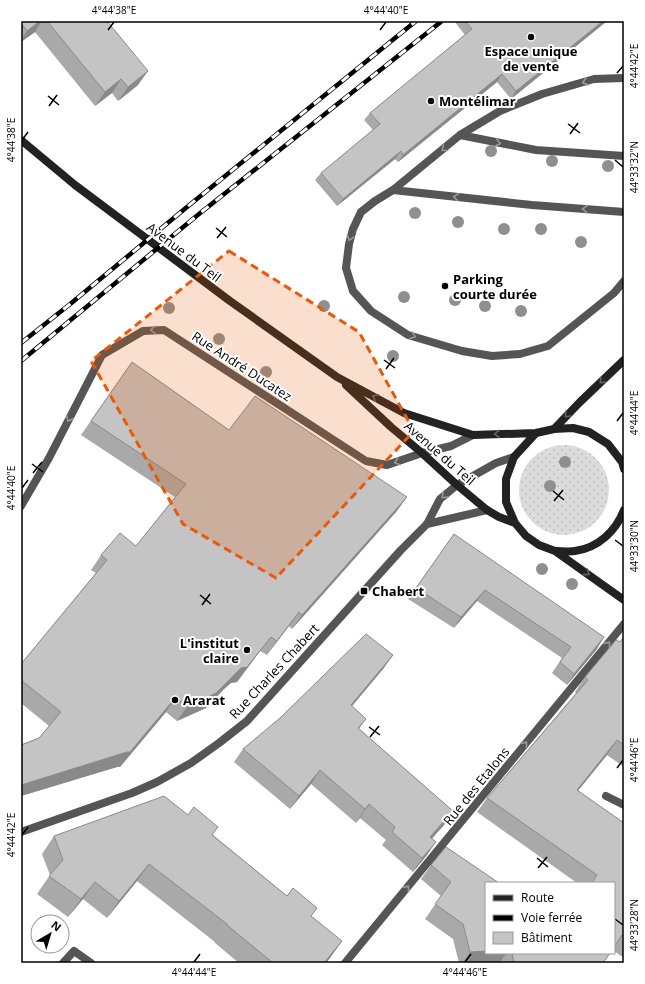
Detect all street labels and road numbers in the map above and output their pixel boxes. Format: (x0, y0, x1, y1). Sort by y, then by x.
street label: Avenue du Teil (143, 218, 225, 286)
street label: Rue André Ducatez (189, 327, 295, 405)
street label: Avenue du Teil (401, 417, 479, 489)
street label: Rue Charles Chabert (225, 619, 323, 723)
street label: Rue des Etalons (439, 743, 513, 829)

